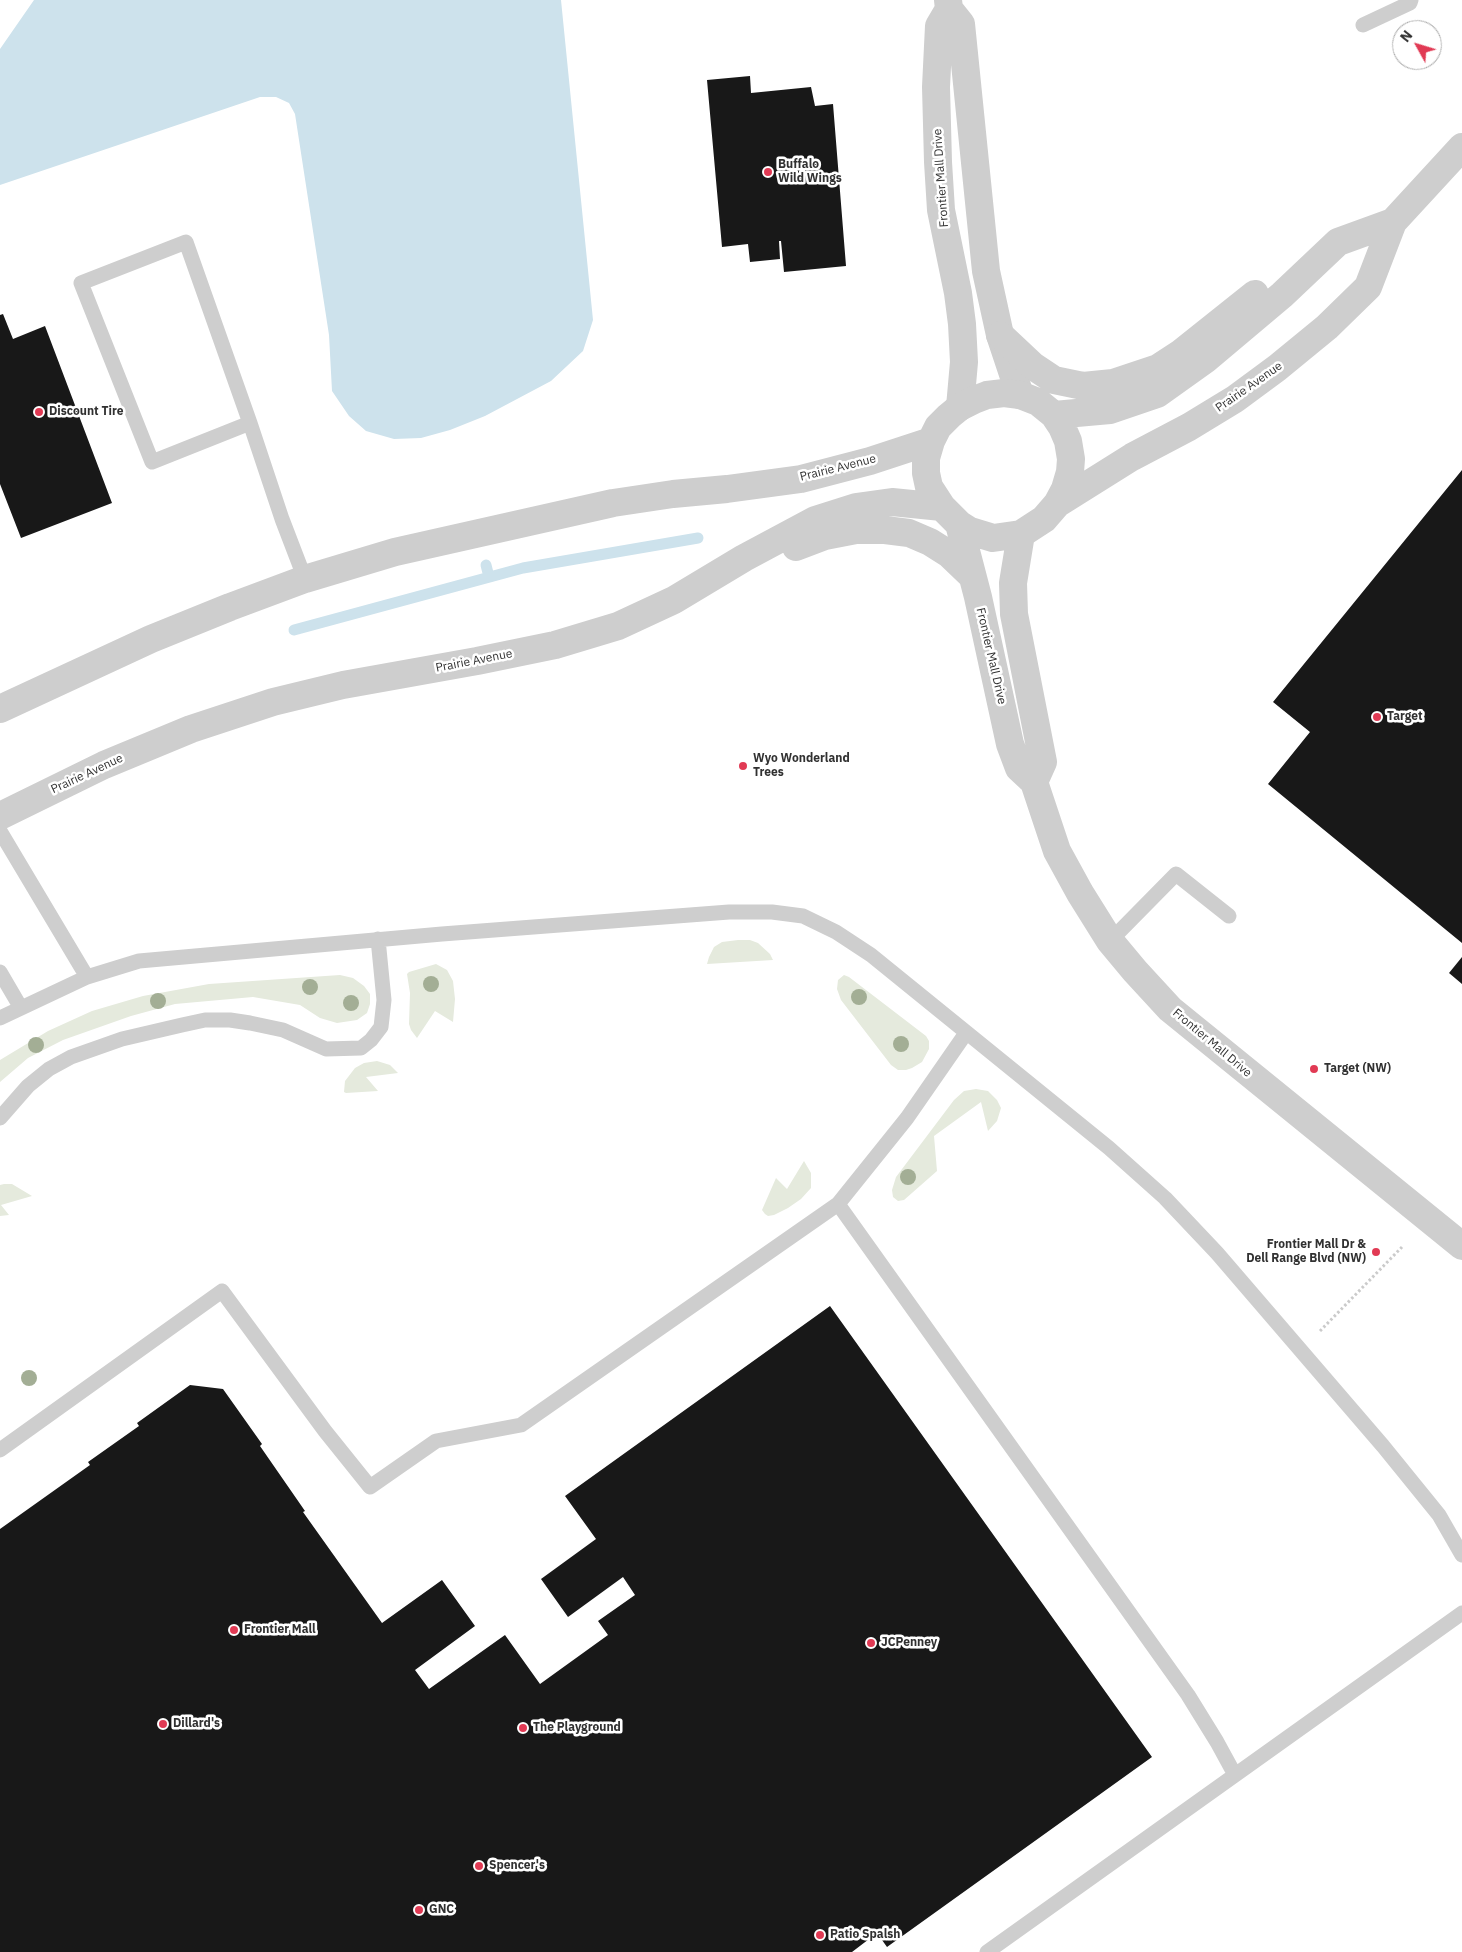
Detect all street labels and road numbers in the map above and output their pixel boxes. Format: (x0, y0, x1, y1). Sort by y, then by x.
street label: Frontier Mall Drive (930, 128, 952, 228)
street label: Prairie Avenue (1213, 359, 1285, 415)
street label: Prairie Avenue (799, 452, 877, 484)
street label: Frontier Mall Drive (973, 606, 1009, 706)
street label: Prairie Avenue (434, 647, 514, 675)
street label: Prairie Avenue (49, 751, 125, 797)
street label: Frontier Mall Drive (1170, 1006, 1254, 1080)

